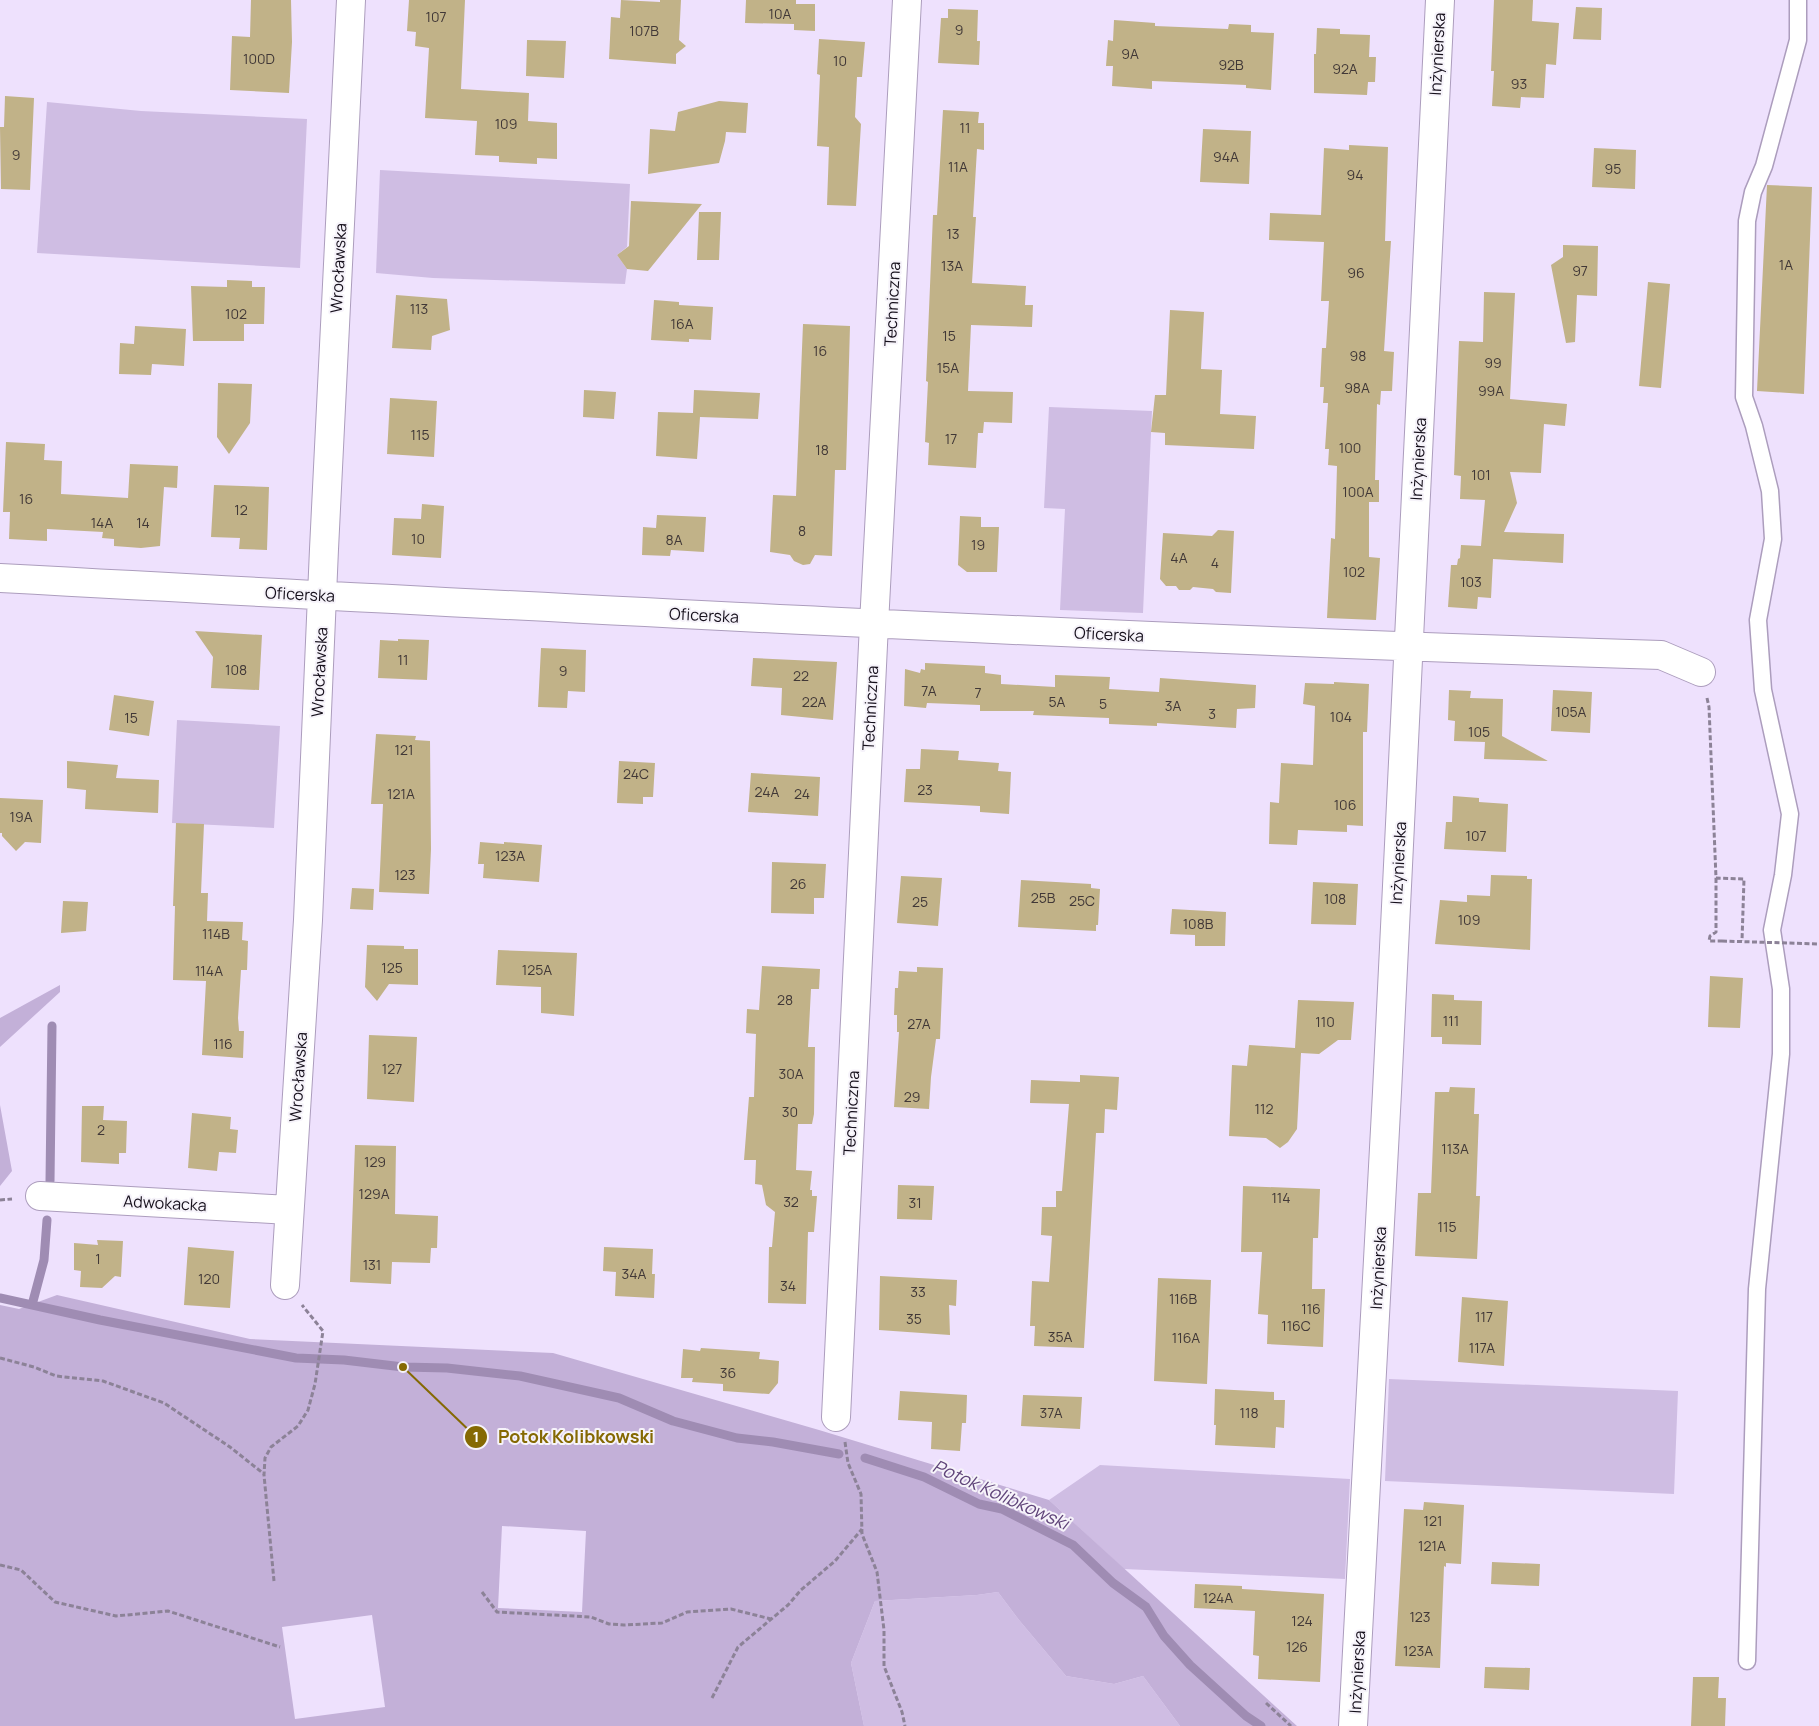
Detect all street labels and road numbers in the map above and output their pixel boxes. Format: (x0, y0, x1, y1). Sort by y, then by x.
street label: Inżynierska (1424, 12, 1450, 96)
street label: Wrocławska (325, 222, 351, 314)
street label: Techniczna (879, 261, 905, 347)
street label: Inżynierska (1405, 417, 1431, 501)
street label: Oficerska (265, 581, 335, 607)
street label: Oficerska (669, 602, 739, 628)
street label: Oficerska (1074, 621, 1144, 647)
street label: Wrocławska (306, 626, 332, 718)
street label: Techniczna (857, 665, 883, 751)
street label: Inżynierska (1385, 821, 1411, 905)
street label: Wrocławska (284, 1031, 312, 1123)
street label: Techniczna (838, 1070, 864, 1156)
street label: Adwokacka (123, 1190, 207, 1216)
street label: Inżynierska (1365, 1226, 1391, 1310)
street label: Inżynierska (1344, 1630, 1370, 1714)

